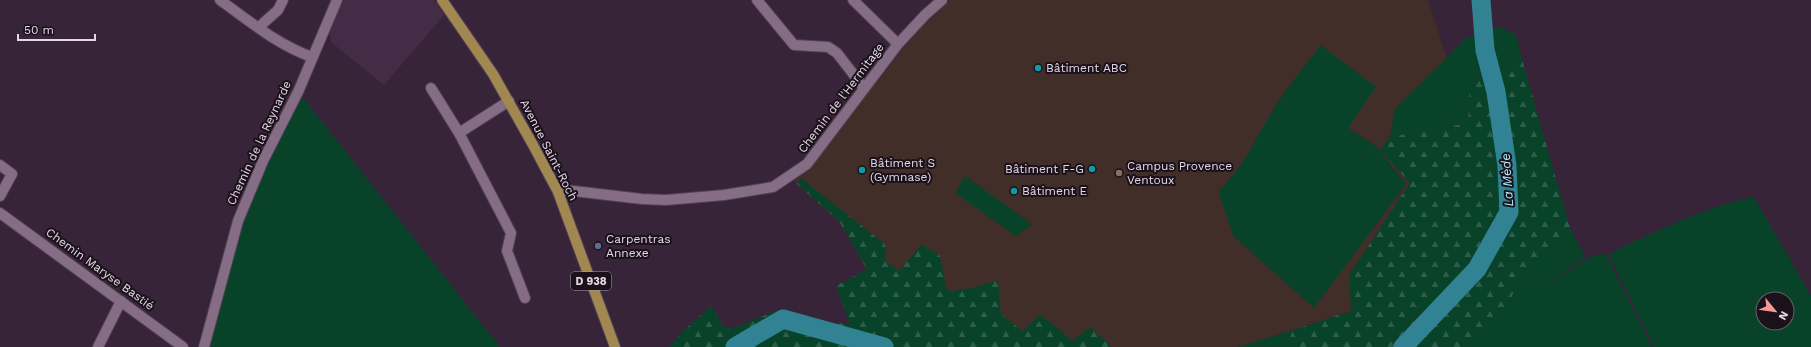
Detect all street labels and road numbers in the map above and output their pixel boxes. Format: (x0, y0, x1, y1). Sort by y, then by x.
street label: Chemin de l'Hermitage (795, 40, 887, 156)
street label: Chemin de la Reynarde (224, 79, 294, 207)
street label: Avenue Saint-Roch (517, 97, 581, 203)
street label: Chemin Maryse Bastié (43, 225, 157, 313)
road number: D 938 (571, 272, 611, 290)

